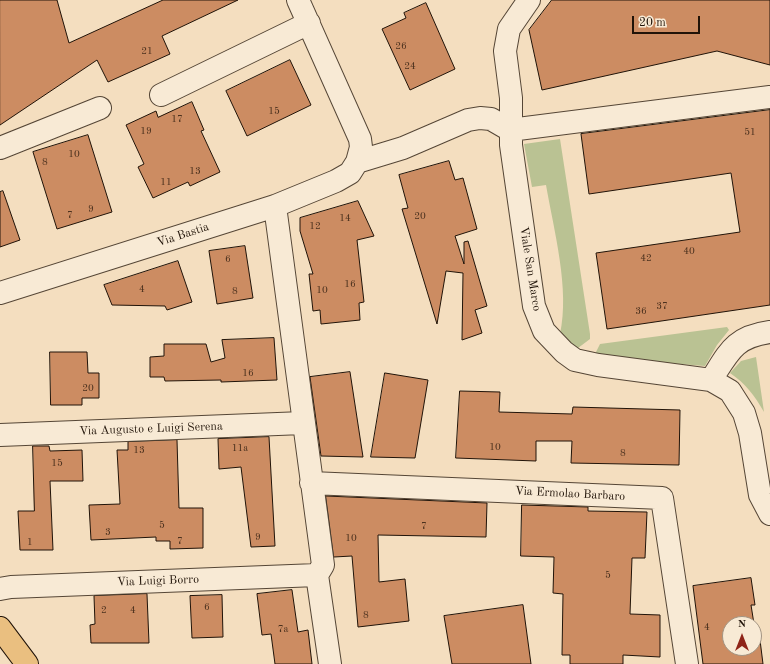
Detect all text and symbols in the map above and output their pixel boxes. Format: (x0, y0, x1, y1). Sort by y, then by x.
scale bar (634, 8, 702, 34)
text: 20 m (639, 17, 666, 29)
house number: 26 (395, 40, 407, 52)
house number: 21 (141, 45, 153, 57)
house number: 24 (404, 60, 416, 72)
house number: 15 (268, 105, 280, 117)
house number: 17 (171, 113, 183, 125)
house number: 19 (140, 125, 152, 137)
house number: 51 (744, 126, 756, 138)
house number: 10 (68, 148, 80, 160)
house number: 8 (42, 156, 48, 168)
house number: 13 (189, 165, 201, 177)
house number: 11 (160, 176, 172, 188)
house number: 9 (88, 203, 94, 215)
house number: 7 (67, 209, 73, 221)
house number: 20 (414, 210, 426, 222)
house number: 14 (339, 212, 351, 224)
street label: Via Bastia (155, 220, 211, 250)
house number: 12 (309, 220, 321, 232)
street label: Viale San Marco (516, 226, 544, 312)
house number: 40 (683, 245, 695, 257)
house number: 42 (640, 252, 652, 264)
house number: 6 (225, 253, 231, 265)
house number: 16 (344, 278, 356, 290)
house number: 4 (139, 283, 145, 295)
house number: 10 (316, 284, 328, 296)
house number: 8 (232, 285, 238, 297)
house number: 37 (656, 300, 668, 312)
house number: 36 (635, 305, 647, 317)
house number: 16 (242, 367, 254, 379)
house number: 20 (82, 382, 94, 394)
street label: Via Augusto e Luigi Serena (79, 419, 223, 439)
house number: 10 (489, 441, 501, 453)
house number: 11a (232, 442, 248, 454)
house number: 13 (133, 444, 145, 456)
house number: 8 (620, 447, 626, 459)
house number: 15 (51, 457, 63, 469)
street label: Via Ermolao Barbaro (514, 484, 626, 504)
house number: 5 (159, 519, 165, 531)
house number: 7 (421, 520, 427, 532)
house number: 3 (105, 526, 111, 538)
house number: 9 (255, 531, 261, 543)
house number: 10 (345, 532, 357, 544)
house number: 7 (177, 535, 183, 547)
house number: 1 (27, 536, 33, 548)
house number: 5 (605, 569, 611, 581)
street label: Via Luigi Borro (117, 572, 199, 590)
house number: 6 (204, 601, 210, 613)
house number: 2 (101, 604, 107, 616)
house number: 4 (130, 604, 136, 616)
house number: 8 (363, 609, 369, 621)
north arrow (722, 616, 762, 656)
text: N (738, 619, 746, 630)
house number: 4 (704, 621, 710, 633)
house number: 7a (278, 623, 288, 635)

